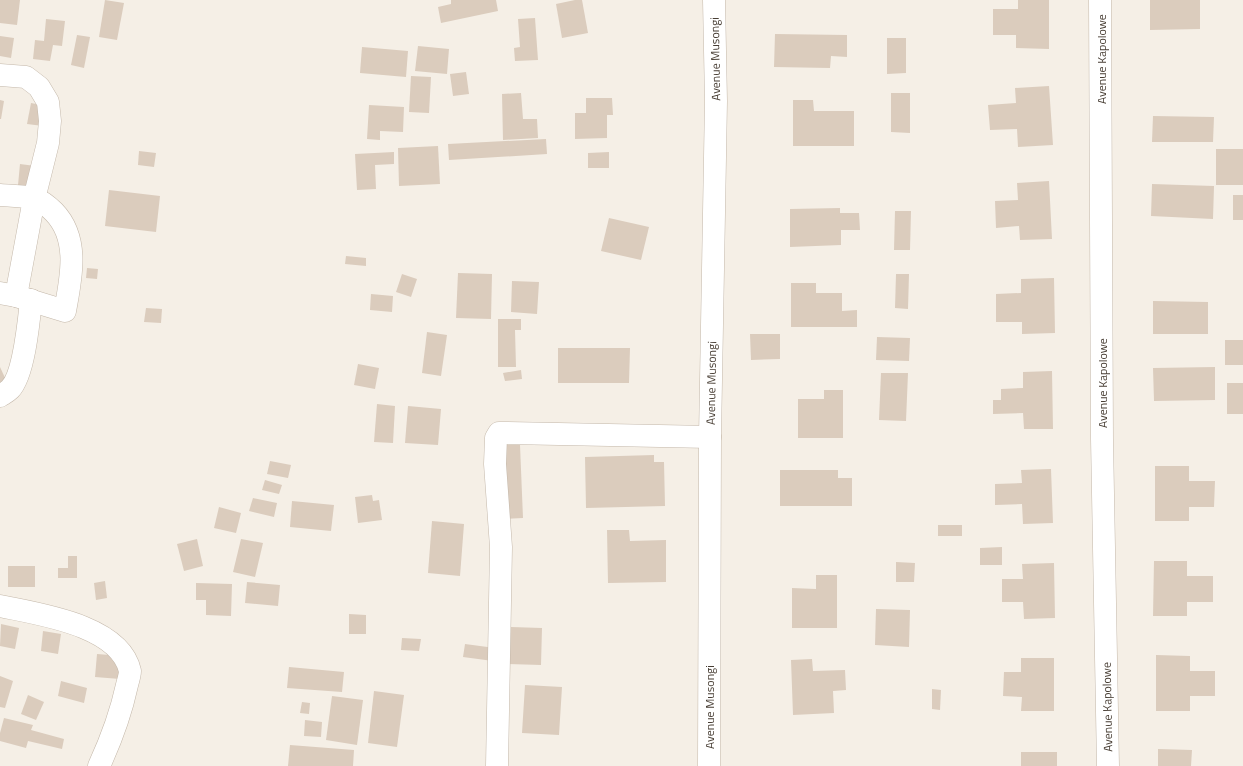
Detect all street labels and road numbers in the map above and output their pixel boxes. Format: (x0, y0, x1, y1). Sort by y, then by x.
street label: Avenue Kapolowe (1092, 14, 1111, 104)
street label: Avenue Musongi (705, 17, 725, 101)
street label: Avenue Kapolowe (1093, 338, 1112, 428)
street label: Avenue Musongi (701, 341, 721, 425)
street label: Avenue Kapolowe (1097, 662, 1117, 752)
street label: Avenue Musongi (700, 665, 719, 749)

